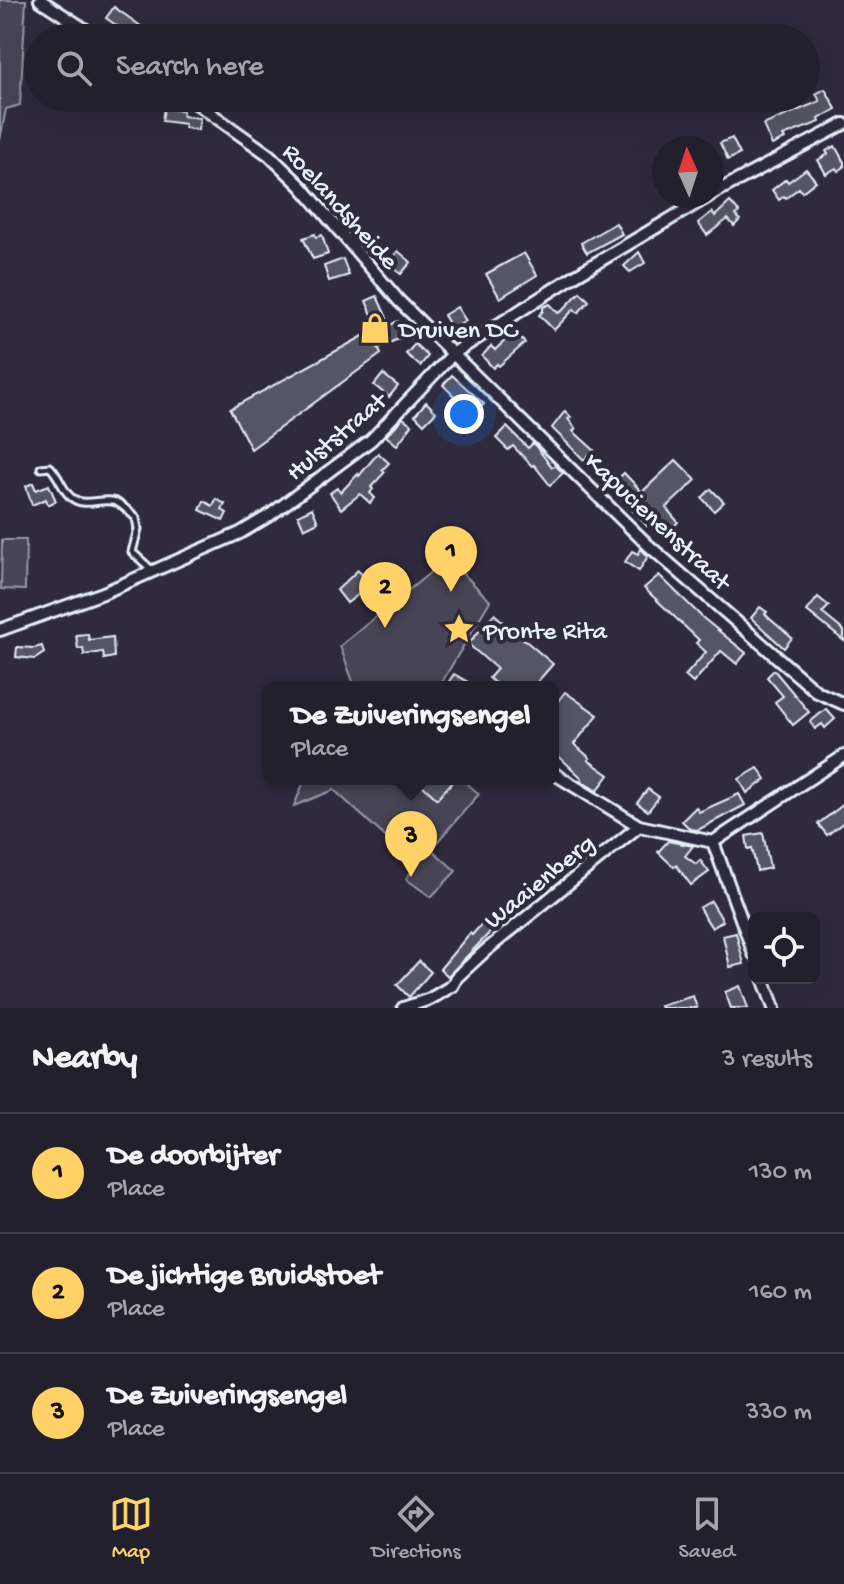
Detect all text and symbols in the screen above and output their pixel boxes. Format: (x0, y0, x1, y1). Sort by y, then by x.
search box (24, 24, 820, 112)
icon: search (52, 46, 96, 90)
text: Search here (116, 51, 264, 86)
north arrow (652, 136, 724, 208)
street label: Roelandsheide (274, 138, 404, 278)
shop icon: Druiven DC (358, 311, 392, 345)
place label: Druiven DC (397, 317, 519, 348)
street label: Hulststraat (281, 386, 396, 489)
your location (444, 394, 484, 434)
street label: Kapucienenstraat (576, 448, 737, 601)
pin: 1 (425, 526, 477, 592)
pin: 2 (359, 562, 411, 628)
place icon: Pronte Rita (442, 612, 476, 646)
place label: Pronte Rita (482, 618, 608, 649)
popup (263, 681, 559, 785)
text: De Zuiveringsengel (291, 700, 531, 735)
text: Place (291, 735, 348, 766)
pin: 3 (385, 811, 437, 877)
street label: Waaienberg (479, 829, 602, 938)
map controls (748, 912, 820, 984)
button: locate (748, 912, 820, 984)
text: Nearby (32, 1040, 137, 1080)
text: 3 results (722, 1045, 812, 1076)
text: De doorbijter (108, 1140, 279, 1175)
text: 1 (53, 1158, 63, 1189)
text: 130 m (749, 1158, 812, 1189)
text: Place (108, 1175, 165, 1206)
text: De jichtige Bruidstoet (108, 1260, 381, 1295)
text: 2 (52, 1278, 64, 1309)
text: 160 m (749, 1278, 812, 1309)
text: Place (108, 1295, 165, 1326)
text: De Zuiveringsengel (108, 1380, 347, 1415)
text: 3 (51, 1398, 65, 1429)
text: 330 m (746, 1398, 812, 1429)
text: Place (108, 1415, 165, 1446)
tab: Map (109, 1492, 153, 1566)
tab: Directions (371, 1492, 461, 1566)
tab: Saved (679, 1492, 735, 1566)

